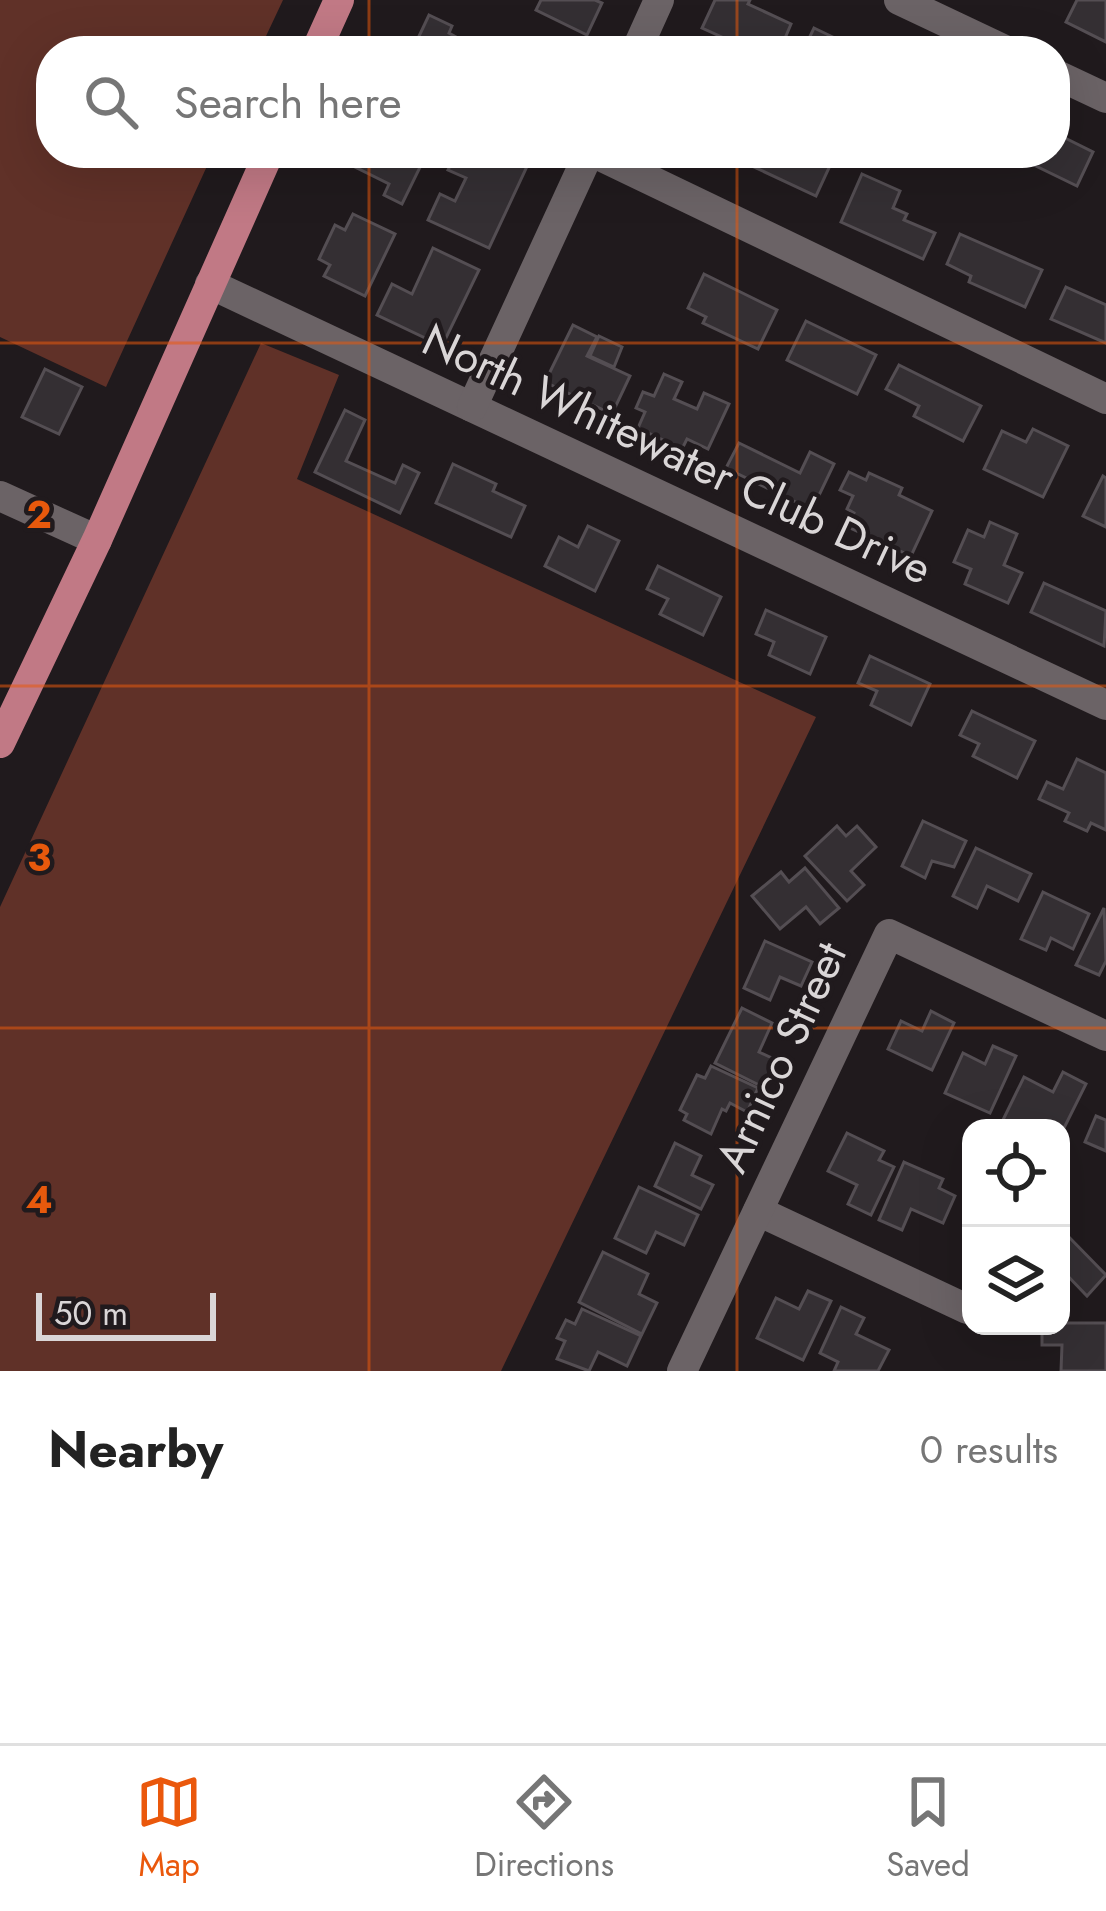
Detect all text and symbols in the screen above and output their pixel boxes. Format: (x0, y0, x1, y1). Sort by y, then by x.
search box (36, 36, 1070, 168)
icon: search (78, 69, 144, 135)
text: Search here (174, 70, 402, 135)
street label: North Whitewater Club Drive (412, 307, 942, 601)
text: 2 (26, 486, 52, 543)
text: 3 (27, 829, 51, 886)
street label: Arnico Street (699, 931, 863, 1183)
map controls (962, 1119, 1070, 1335)
button: locate (962, 1119, 1070, 1227)
text: 4 (25, 1171, 53, 1228)
button: layers (962, 1227, 1070, 1335)
scale bar (36, 1287, 216, 1340)
text: 50 m (54, 1290, 128, 1337)
text: Nearby (48, 1412, 223, 1486)
text: 0 results (920, 1421, 1058, 1478)
tab: Map (136, 1769, 202, 1888)
tab: Directions (474, 1769, 614, 1888)
tab: Saved (886, 1769, 970, 1888)

